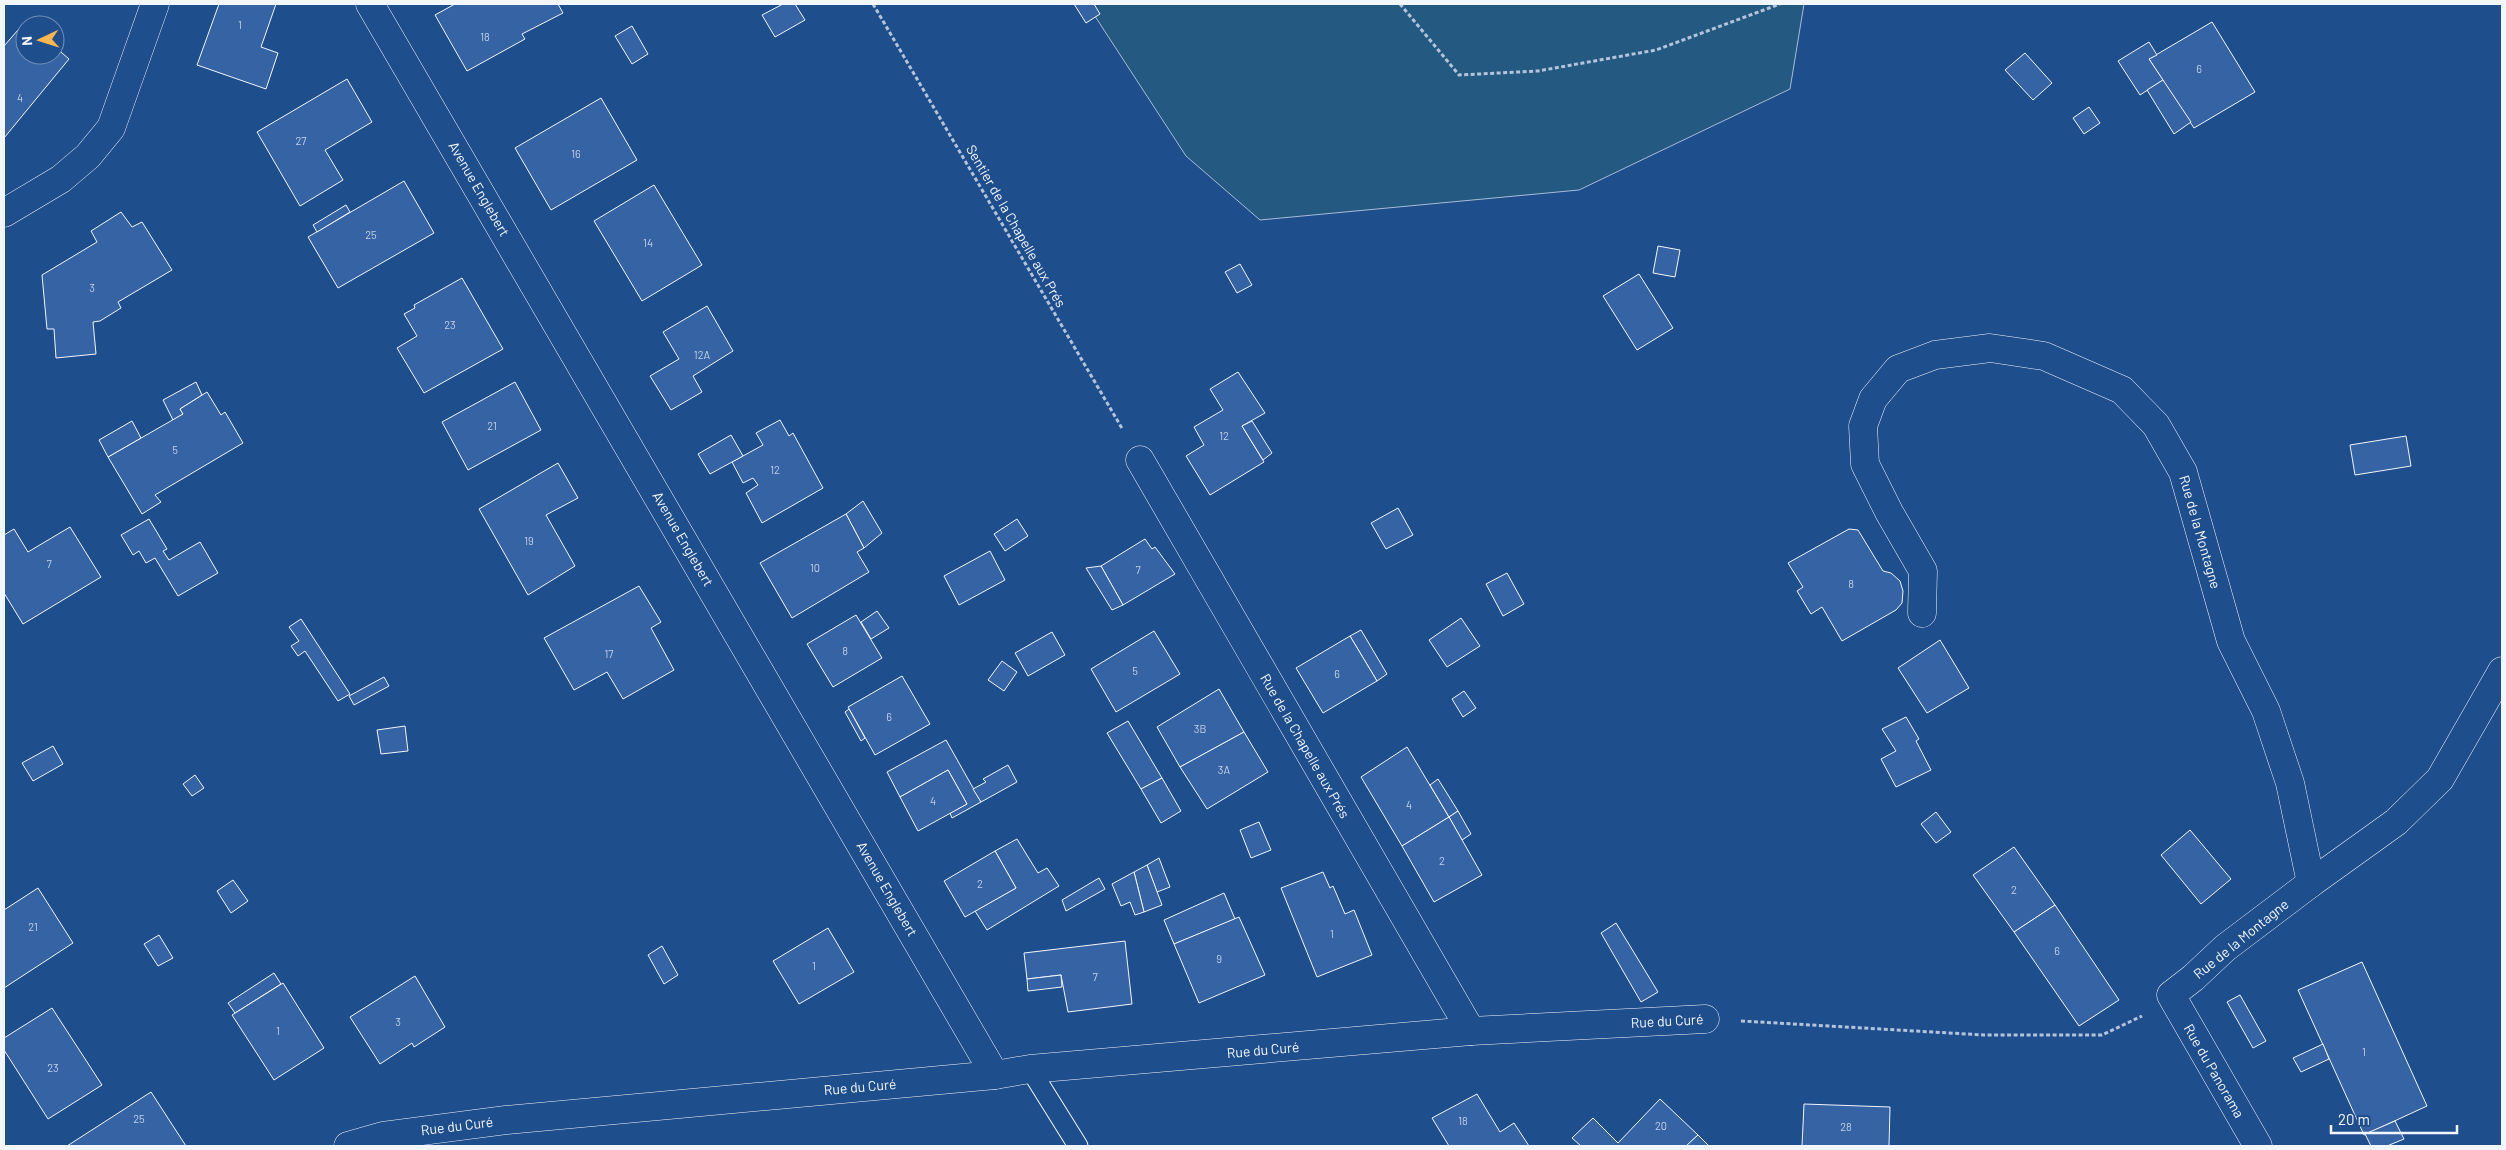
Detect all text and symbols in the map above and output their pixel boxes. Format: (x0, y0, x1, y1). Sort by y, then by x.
north arrow (15, 15, 65, 65)
house number: 1 (238, 18, 242, 31)
house number: 18 (480, 30, 490, 43)
text: N (18, 36, 35, 46)
house number: 6 (2196, 62, 2202, 75)
house number: 4 (17, 91, 23, 104)
house number: 27 (295, 134, 307, 147)
street label: Avenue Englebert (445, 138, 514, 239)
street label: Sentier de la Chapelle aux Prés (963, 141, 1070, 310)
house number: 16 (571, 147, 581, 160)
house number: 25 (365, 228, 377, 241)
house number: 14 (643, 236, 653, 249)
house number: 3 (89, 281, 95, 294)
house number: 23 (444, 318, 456, 331)
house number: 12A (694, 348, 711, 361)
house number: 21 (487, 419, 497, 432)
house number: 12 (1219, 429, 1229, 442)
house number: 5 (172, 443, 178, 456)
house number: 12 (770, 463, 780, 476)
street label: Rue de la Montagne (2176, 473, 2225, 591)
street label: Avenue Englebert (649, 488, 718, 589)
house number: 19 (524, 534, 534, 547)
house number: 7 (46, 557, 52, 570)
house number: 10 (810, 561, 820, 574)
house number: 7 (1135, 563, 1141, 576)
house number: 8 (1848, 577, 1854, 590)
house number: 8 (842, 644, 848, 657)
house number: 17 (604, 647, 614, 660)
house number: 5 (1132, 664, 1138, 677)
house number: 6 (1334, 667, 1340, 680)
street label: Rue de la Chapelle aux Prés (1257, 671, 1354, 821)
house number: 6 (886, 710, 892, 723)
house number: 3B (1194, 722, 1206, 735)
house number: 3A (1218, 763, 1230, 776)
house number: 4 (930, 794, 936, 807)
house number: 4 (1406, 798, 1412, 811)
street label: Avenue Englebert (853, 838, 922, 939)
house number: 2 (1439, 854, 1445, 867)
house number: 2 (977, 877, 983, 890)
house number: 2 (2011, 883, 2017, 896)
street label: Rue de la Montagne (2190, 895, 2292, 982)
house number: 21 (28, 920, 38, 933)
house number: 1 (1330, 927, 1334, 940)
house number: 6 (2054, 944, 2060, 957)
house number: 9 (1216, 952, 1222, 965)
house number: 1 (812, 959, 816, 972)
house number: 7 (1092, 970, 1098, 983)
street label: Rue du Curé (1630, 1010, 1704, 1031)
house number: 3 (395, 1015, 401, 1028)
street label: Rue du Panorama (2181, 1021, 2248, 1121)
house number: 1 (276, 1024, 280, 1037)
street label: Rue du Curé (1226, 1038, 1300, 1061)
house number: 1 (2362, 1045, 2366, 1058)
house number: 23 (47, 1061, 59, 1074)
street label: Rue du Curé (823, 1075, 897, 1098)
scale bar (2331, 1102, 2457, 1134)
text: 20 m (2338, 1110, 2370, 1128)
house number: 25 (133, 1112, 145, 1125)
street label: Rue du Curé (420, 1113, 494, 1138)
house number: 18 (1458, 1114, 1468, 1127)
house number: 20 (1655, 1119, 1667, 1132)
house number: 28 (1840, 1120, 1852, 1133)

